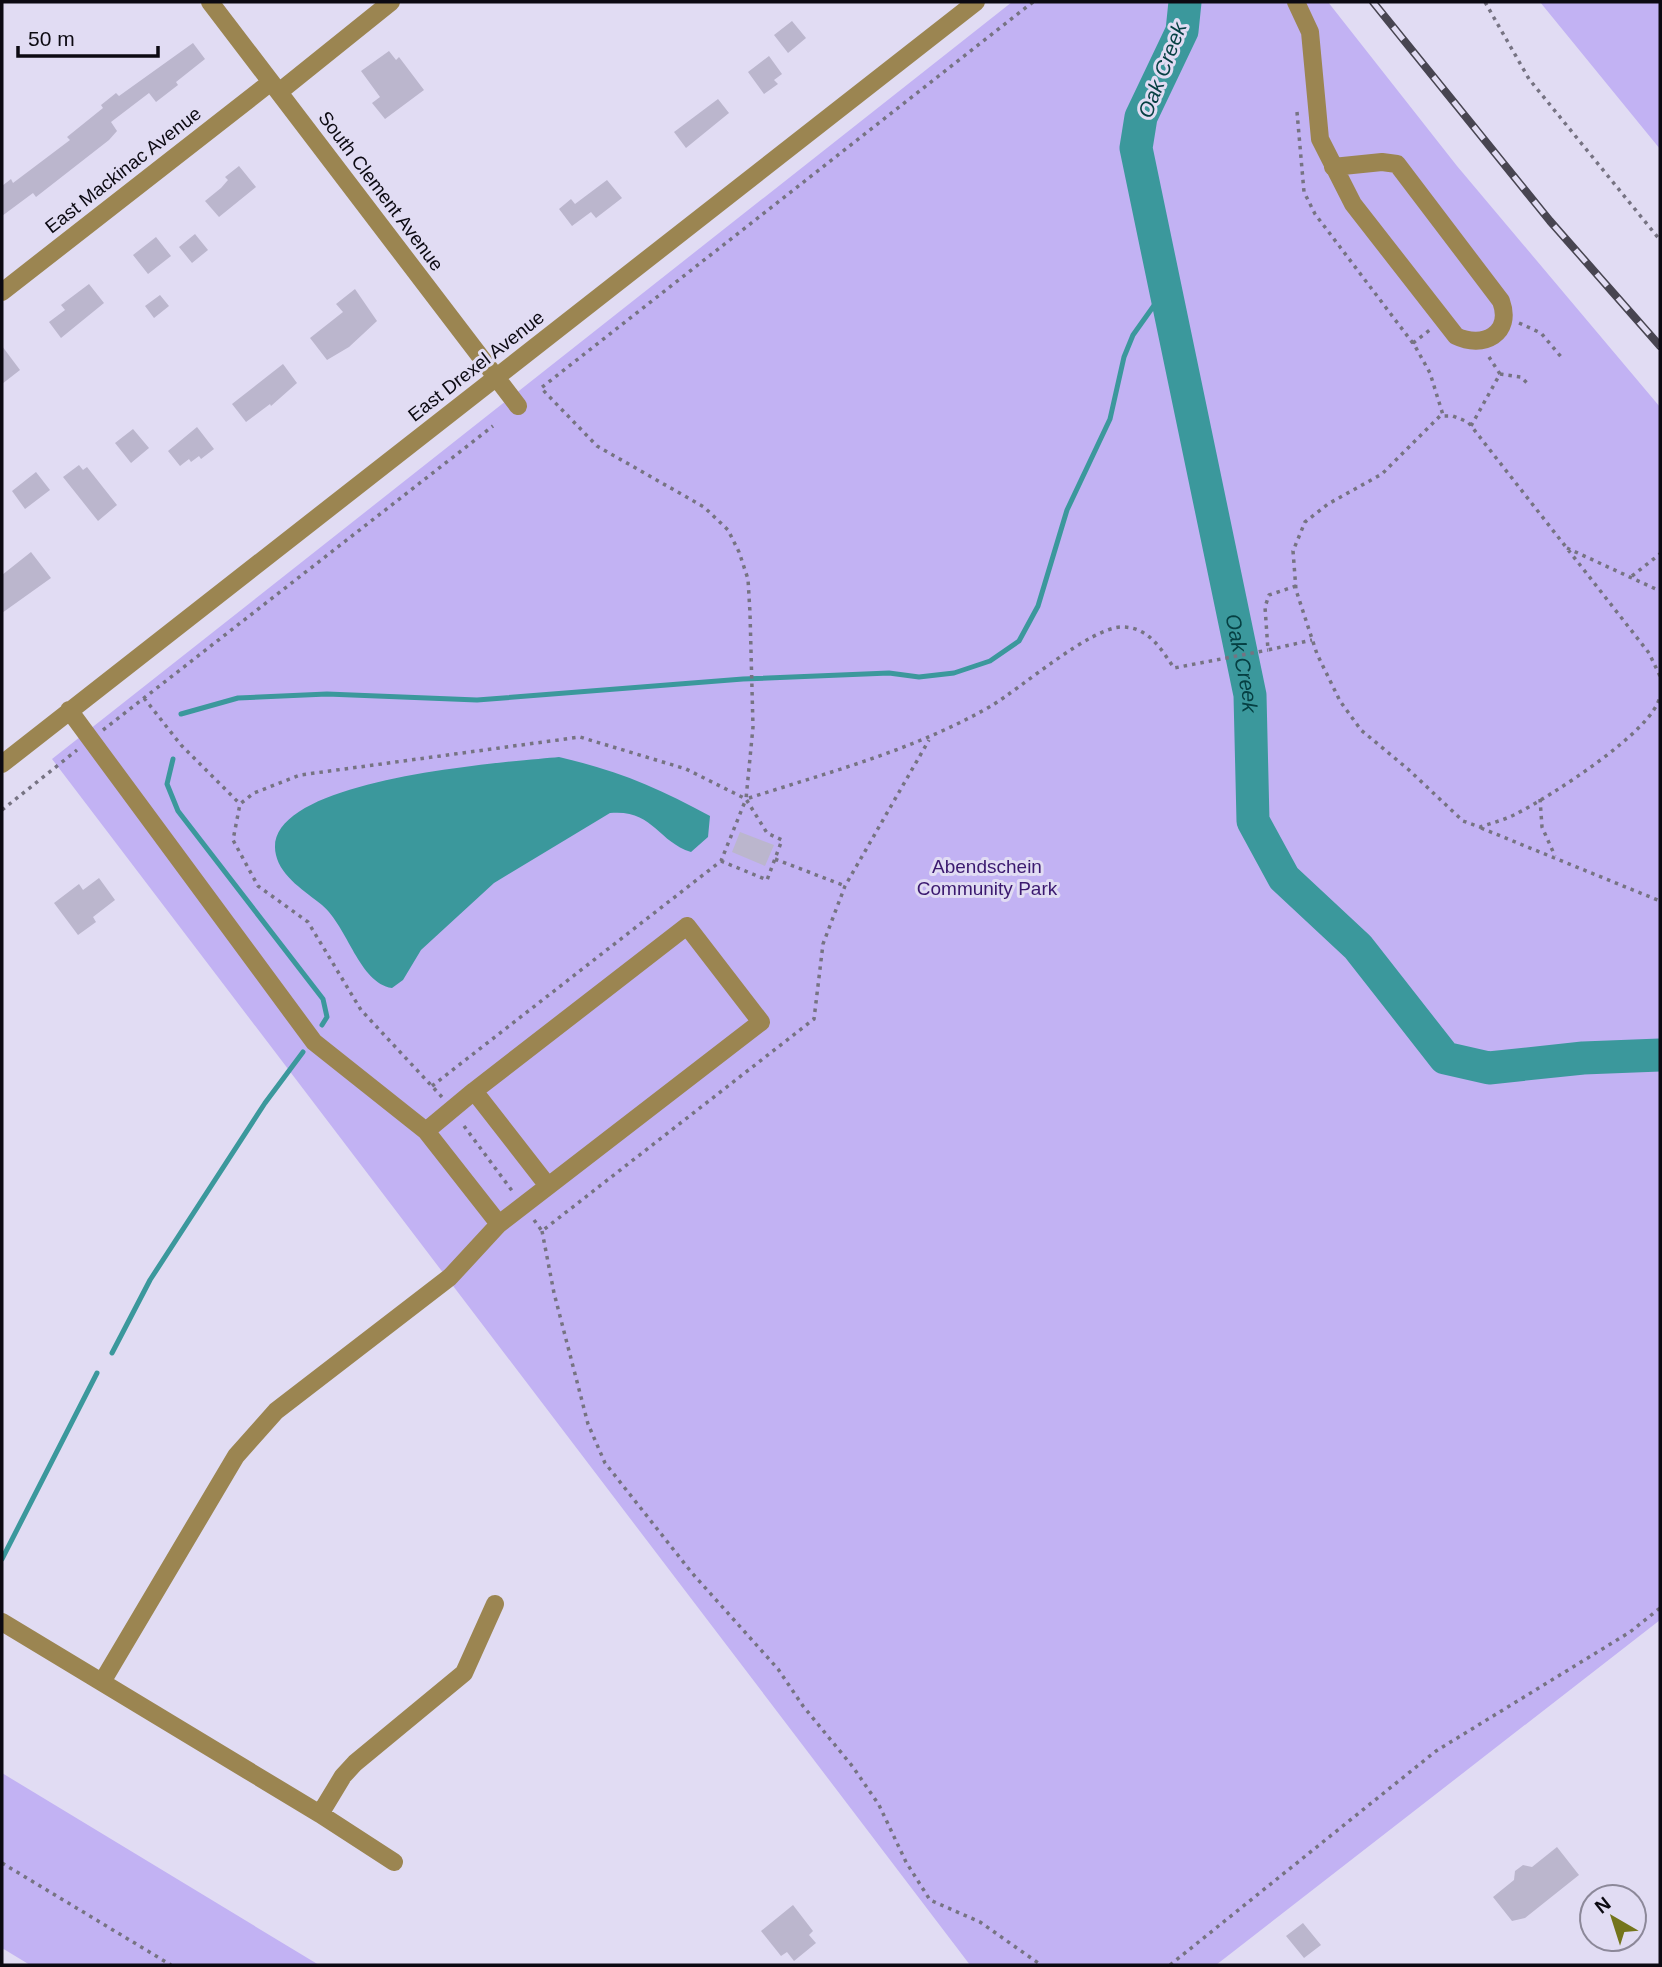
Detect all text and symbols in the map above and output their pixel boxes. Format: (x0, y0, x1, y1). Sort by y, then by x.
scale bar (18, 14, 158, 58)
water label: Oak Creek (1133, 18, 1191, 121)
text: 50 m (28, 27, 75, 50)
street label: East Mackinac Avenue (41, 103, 205, 237)
street label: South Clement Avenue (314, 107, 448, 275)
street label: East Drexel Avenue (404, 306, 548, 426)
water label: Oak Creek (1222, 612, 1262, 714)
park label: Abendschein Community Park (917, 856, 1058, 899)
north arrow (1578, 1883, 1648, 1953)
text: N (1591, 1893, 1615, 1918)

